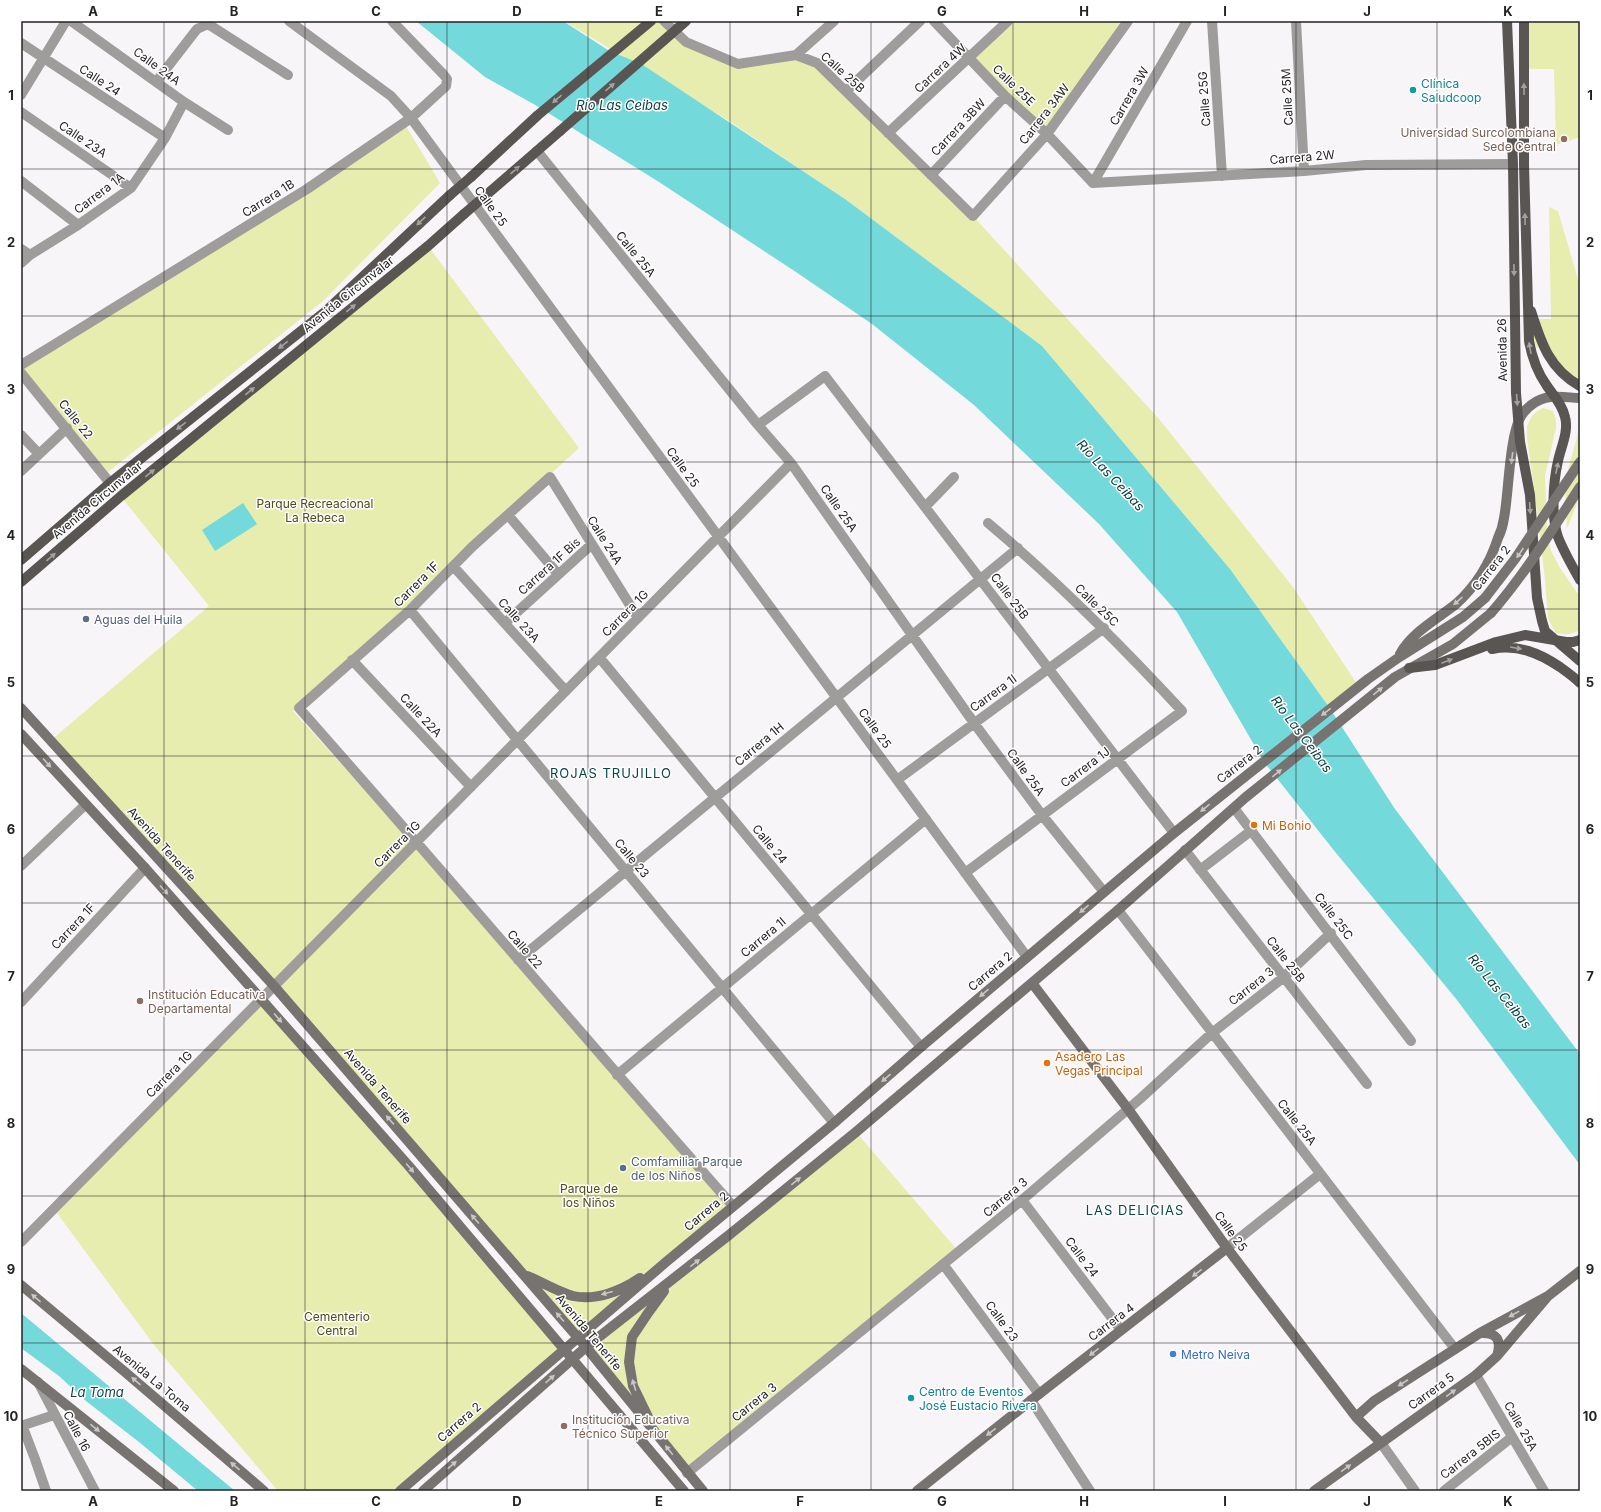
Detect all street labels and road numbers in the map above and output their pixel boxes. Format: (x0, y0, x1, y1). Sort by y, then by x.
street label: Carrera 4W (911, 40, 969, 96)
street label: Calle 24A (130, 44, 184, 88)
street label: Calle 25B (818, 48, 868, 96)
street label: Calle 24 (76, 61, 124, 99)
street label: Calle 25E (990, 61, 1038, 109)
street label: Carrera 3W (1106, 64, 1152, 128)
street label: Calle 25M (1278, 68, 1296, 126)
street label: Calle 25G (1195, 71, 1213, 127)
street label: Carrera 3AW (1016, 80, 1072, 147)
street label: Carrera 3BW (928, 95, 989, 159)
street label: Calle 23A (56, 117, 110, 161)
street label: Carrera 2W (1269, 147, 1335, 167)
street label: Carrera 1A (71, 169, 127, 217)
street label: Carrera 1B (239, 176, 297, 220)
street label: Calle 25 (471, 183, 511, 229)
street label: Calle 25A (613, 228, 659, 280)
street label: Avenida Circunvalar (299, 252, 397, 335)
street label: Avenida 26 (1494, 318, 1510, 382)
street label: Calle 22 (56, 396, 96, 442)
street label: Calle 25 (663, 444, 703, 490)
street label: Avenida Circunvalar (49, 458, 145, 542)
street label: Calle 25A (817, 481, 861, 535)
street label: Calle 24A (584, 513, 626, 567)
street label: Carrera 1F Bis (515, 534, 583, 598)
street label: Carrera 2 (1469, 542, 1513, 594)
street label: Carrera 1F (390, 558, 442, 610)
street label: Calle 25B (988, 570, 1032, 622)
street label: Calle 25C (1072, 580, 1122, 630)
street label: Carrera 1G (598, 586, 652, 640)
street label: Calle 23A (495, 595, 543, 645)
street label: Carrera 1I (967, 671, 1019, 715)
street label: Calle 22A (397, 690, 445, 740)
street label: Calle 25 (855, 705, 895, 751)
street label: Carrera 1H (731, 719, 787, 769)
street label: Carrera 2 (1213, 742, 1265, 786)
street label: Carrera 1J (1057, 744, 1113, 790)
street label: Calle 25A (1004, 746, 1048, 798)
street label: Avenida Tenerife (125, 804, 199, 884)
street label: Carrera 1G (370, 817, 424, 871)
street label: Calle 24 (749, 821, 791, 867)
street label: Calle 23 (611, 835, 653, 881)
street label: Calle 25C (1311, 889, 1357, 943)
street label: Carrera 1F (48, 900, 98, 952)
street label: Carrera 1I (737, 914, 789, 960)
street label: Calle 22 (504, 927, 546, 971)
street label: Calle 25B (1263, 933, 1309, 985)
street label: Carrera 2 (965, 948, 1015, 994)
street label: Carrera 3 (1225, 964, 1277, 1008)
street label: Avenida Tenerife (341, 1045, 415, 1127)
street label: Carrera 1G (142, 1047, 196, 1101)
street label: Calle 25A (1274, 1096, 1320, 1148)
street label: Carrera 3 (980, 1174, 1030, 1220)
street label: Carrera 2 (681, 1188, 731, 1234)
street label: Calle 25 (1211, 1208, 1251, 1254)
street label: Calle 24 (1062, 1234, 1102, 1280)
street label: Avenida Tenerife (553, 1291, 625, 1373)
street label: Calle 23 (982, 1298, 1022, 1344)
street label: Carrera 4 (1085, 1300, 1137, 1344)
street label: Avenida La Toma (110, 1341, 194, 1415)
street label: Carrera 5 (1405, 1369, 1457, 1413)
street label: Carrera 3 (728, 1379, 780, 1425)
street label: Carrera 2 (434, 1399, 484, 1445)
street label: Calle 25A (1501, 1399, 1541, 1453)
street label: Calle 16 (60, 1408, 94, 1454)
street label: Carrera 5BIS (1437, 1426, 1503, 1482)

